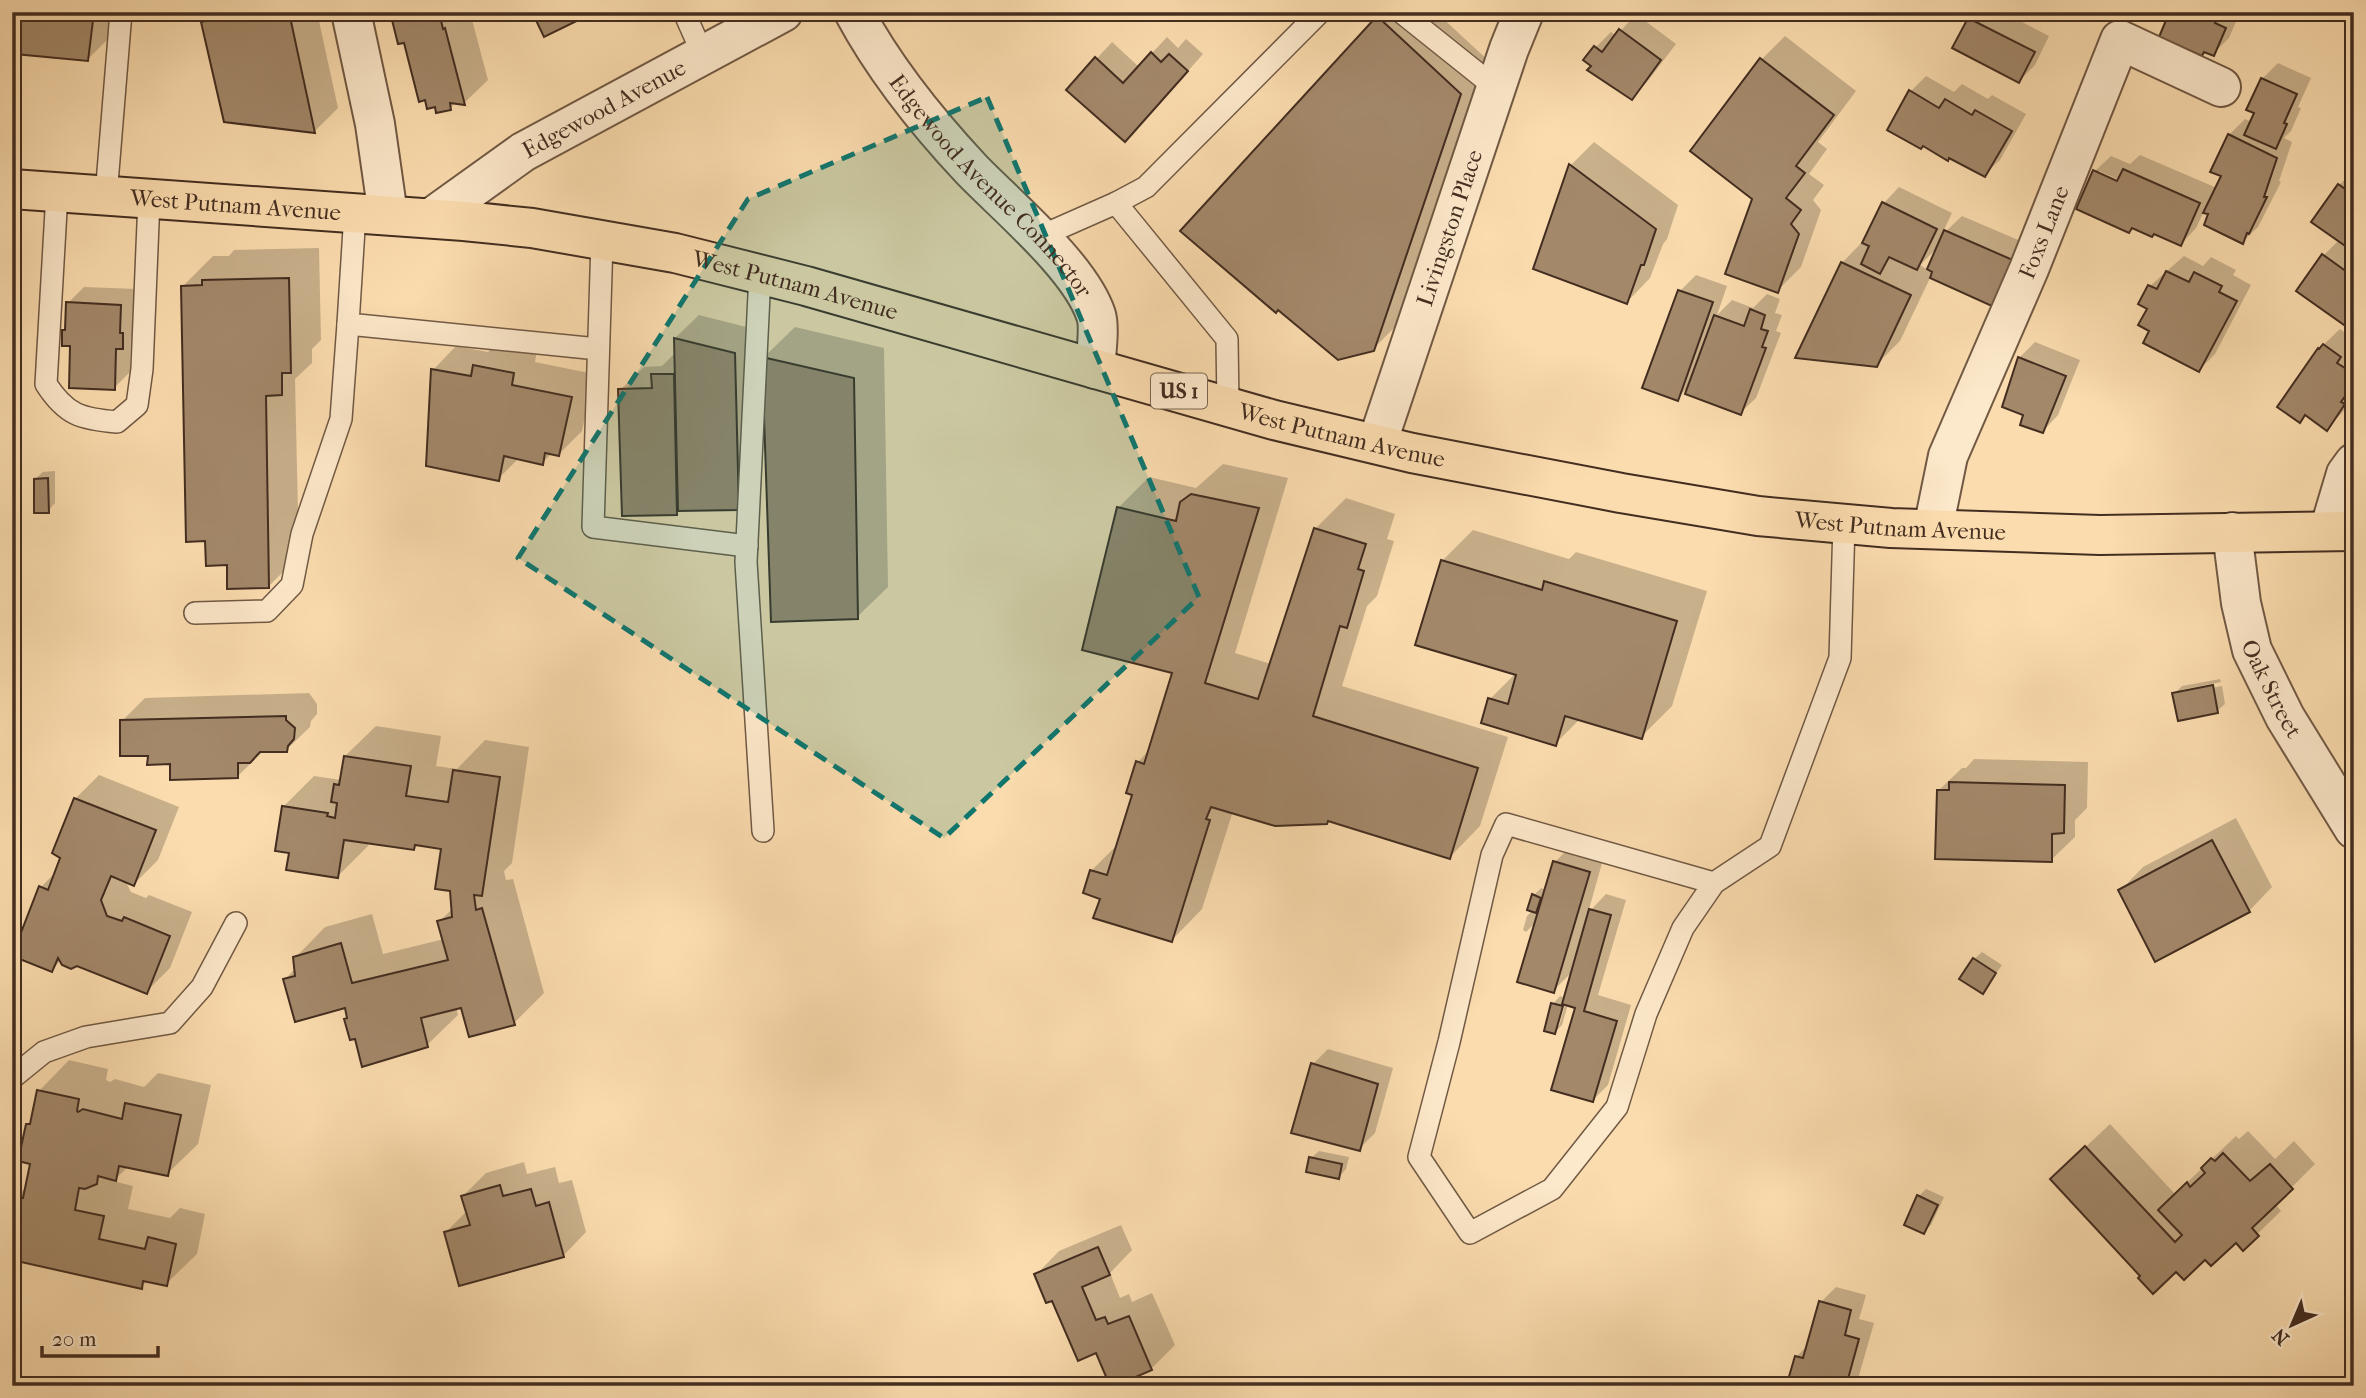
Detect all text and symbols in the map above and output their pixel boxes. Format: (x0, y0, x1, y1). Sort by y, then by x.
street label: Edgewood Avenue (517, 54, 690, 163)
street label: Edgewood Avenue Connector (883, 69, 1098, 302)
street label: Livingston Place (1411, 146, 1488, 309)
street label: Foxs Lane (2013, 182, 2074, 283)
street label: West Putnam Avenue (128, 184, 342, 226)
street label: West Putnam Avenue (689, 244, 901, 325)
road number: US 1 (1151, 374, 1207, 408)
street label: West Putnam Avenue (1234, 397, 1447, 473)
street label: West Putnam Avenue (1793, 506, 2006, 545)
street label: Oak Street (2237, 637, 2308, 743)
north arrow (2258, 1290, 2328, 1360)
scale bar (42, 1314, 158, 1358)
text: N (2268, 1323, 2294, 1349)
text: 20 m (52, 1327, 97, 1351)

